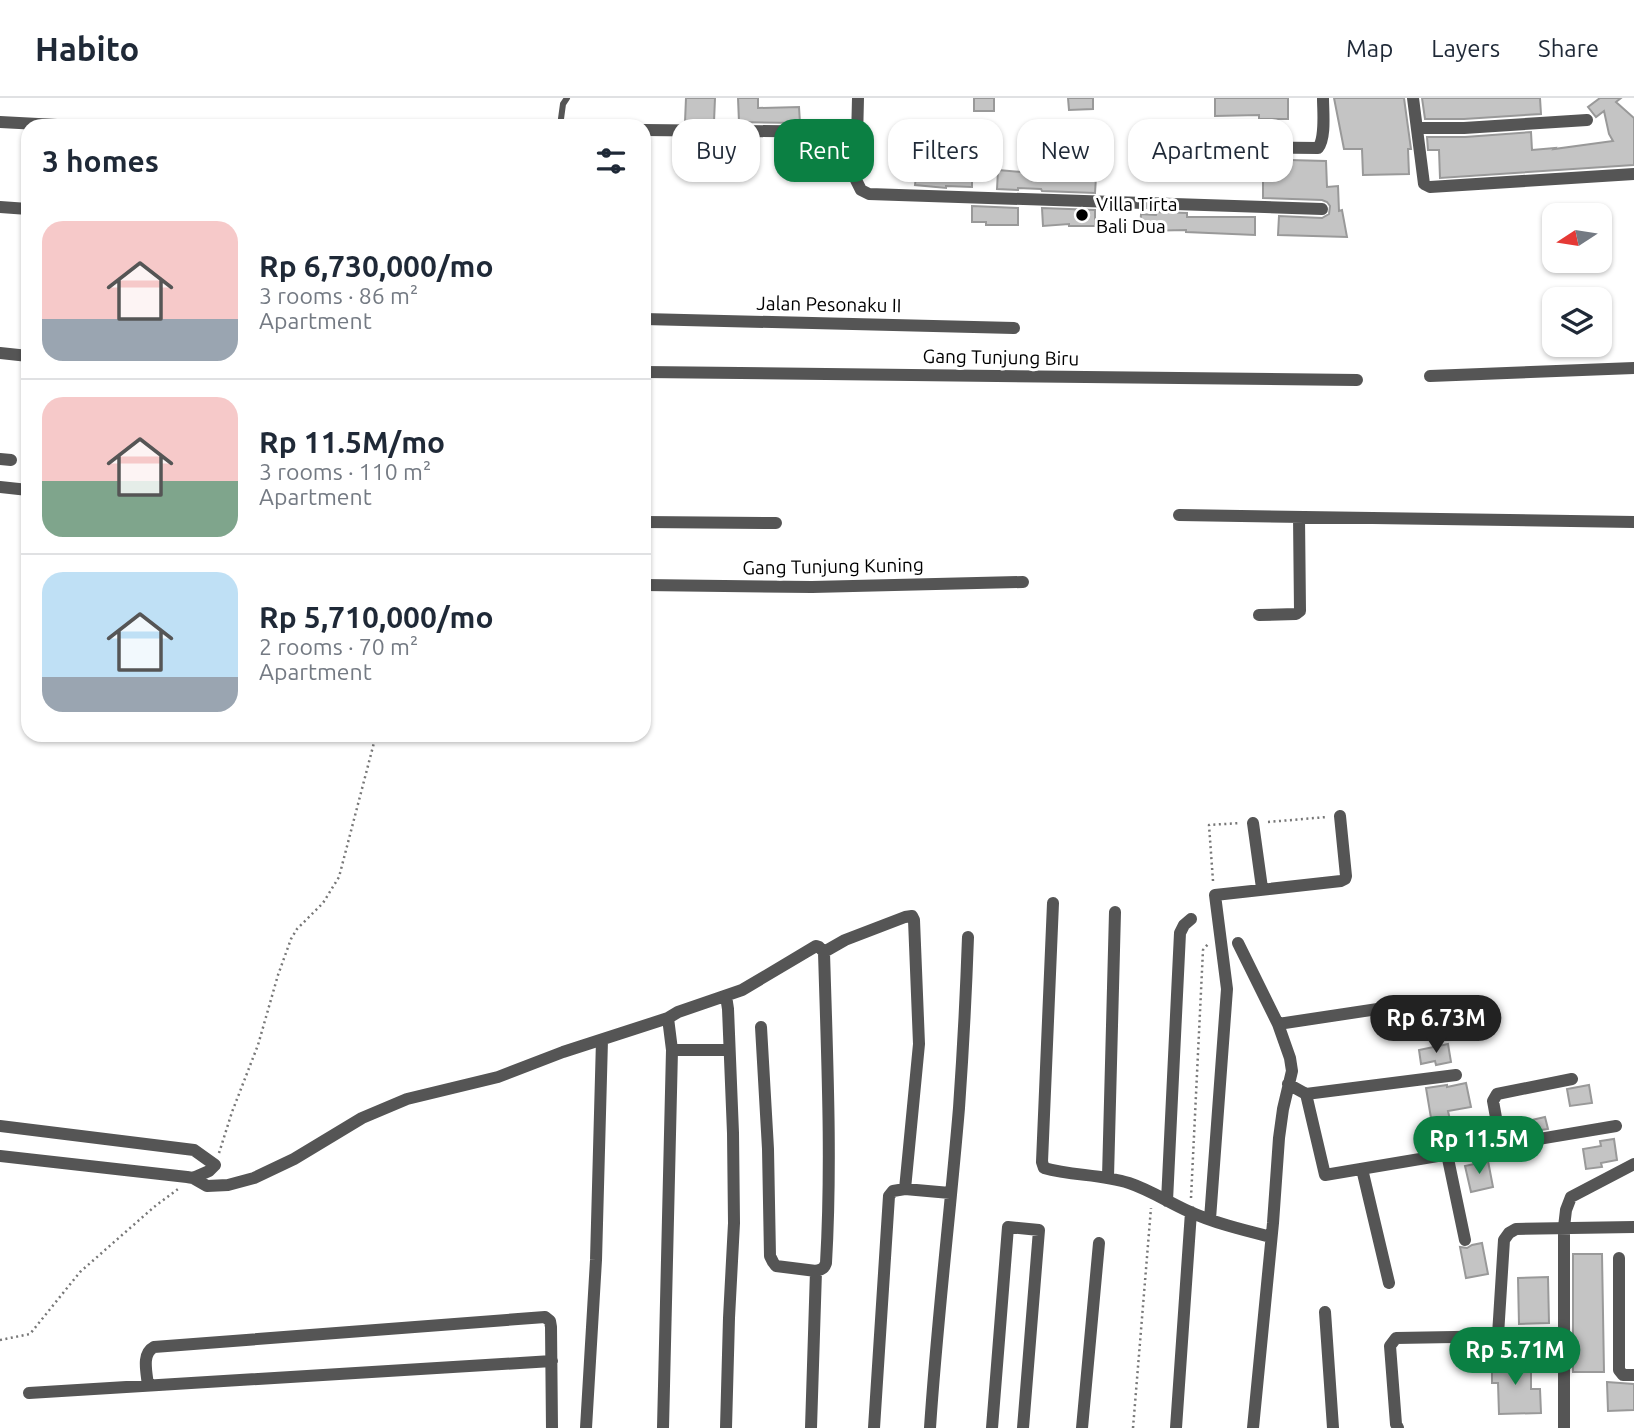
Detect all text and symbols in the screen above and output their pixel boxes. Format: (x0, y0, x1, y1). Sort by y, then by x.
text: Habito (35, 30, 139, 67)
text: Map (1346, 35, 1393, 62)
text: Layers (1431, 35, 1500, 62)
text: Share (1538, 35, 1599, 62)
chip: Buy (672, 119, 760, 182)
chip: Rent (774, 119, 874, 182)
chip: Filters (888, 119, 1003, 182)
chip: New (1017, 119, 1114, 182)
chip: Apartment (1128, 119, 1293, 182)
icon: filters (592, 142, 630, 180)
text: 3 homes (42, 144, 159, 178)
place label: Villa Tirta Bali Dua (1096, 193, 1177, 237)
north arrow (1542, 203, 1612, 273)
map controls (1542, 203, 1612, 357)
marker: Villa Tirta Bali Dua (1074, 207, 1090, 223)
icon: home (98, 249, 182, 333)
text: Rp 6,730,000/mo (259, 249, 493, 283)
text: 3 rooms · 86 m² (259, 283, 418, 308)
button: layers (1542, 287, 1612, 357)
street label: Jalan Pesonaku II (756, 292, 902, 316)
text: Apartment (259, 308, 372, 333)
street label: Gang Tunjung Biru (923, 345, 1079, 369)
icon: home (98, 425, 182, 509)
text: Rp 11.5M/mo (259, 425, 445, 459)
text: 3 rooms · 110 m² (259, 459, 431, 484)
text: Apartment (259, 484, 372, 509)
street label: Gang Tunjung Kuning (742, 553, 924, 579)
icon: home (98, 600, 182, 684)
text: Rp 5,710,000/mo (259, 600, 493, 634)
text: 2 rooms · 70 m² (259, 634, 418, 659)
text: Apartment (259, 659, 372, 684)
pin: Rp 6.73M (1364, 996, 1508, 1055)
text: Rp 6.73M (1386, 1005, 1486, 1030)
pin: Rp 11.5M (1407, 1116, 1551, 1176)
text: Rp 11.5M (1429, 1126, 1529, 1151)
pin: Rp 5.71M (1443, 1328, 1587, 1387)
text: Rp 5.71M (1465, 1337, 1565, 1362)

